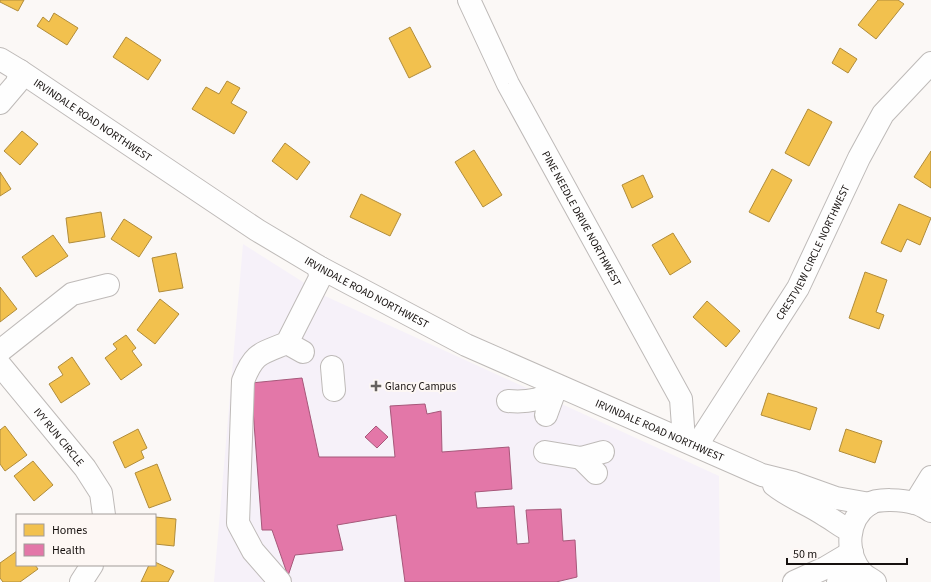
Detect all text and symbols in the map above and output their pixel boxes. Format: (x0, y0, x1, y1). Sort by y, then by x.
street label: IRVINDALE ROAD NORTHWEST (31, 75, 155, 165)
street label: PINE NEEDLE DRIVE NORTHWEST (539, 148, 625, 289)
street label: CRESTVIEW CIRCLE NORTHWEST (772, 182, 853, 323)
street label: IRVINDALE ROAD NORTHWEST (302, 253, 432, 332)
place label: Glancy Campus (385, 379, 457, 394)
marker: Glancy Campus (370, 380, 382, 392)
street label: IRVINDALE ROAD NORTHWEST (593, 395, 727, 465)
street label: IVY RUN CIRCLE (31, 404, 88, 469)
legend (16, 514, 156, 566)
text: Homes (52, 522, 87, 539)
scale bar (787, 540, 907, 566)
text: Health (52, 542, 85, 559)
text: 50 m (793, 546, 817, 563)

